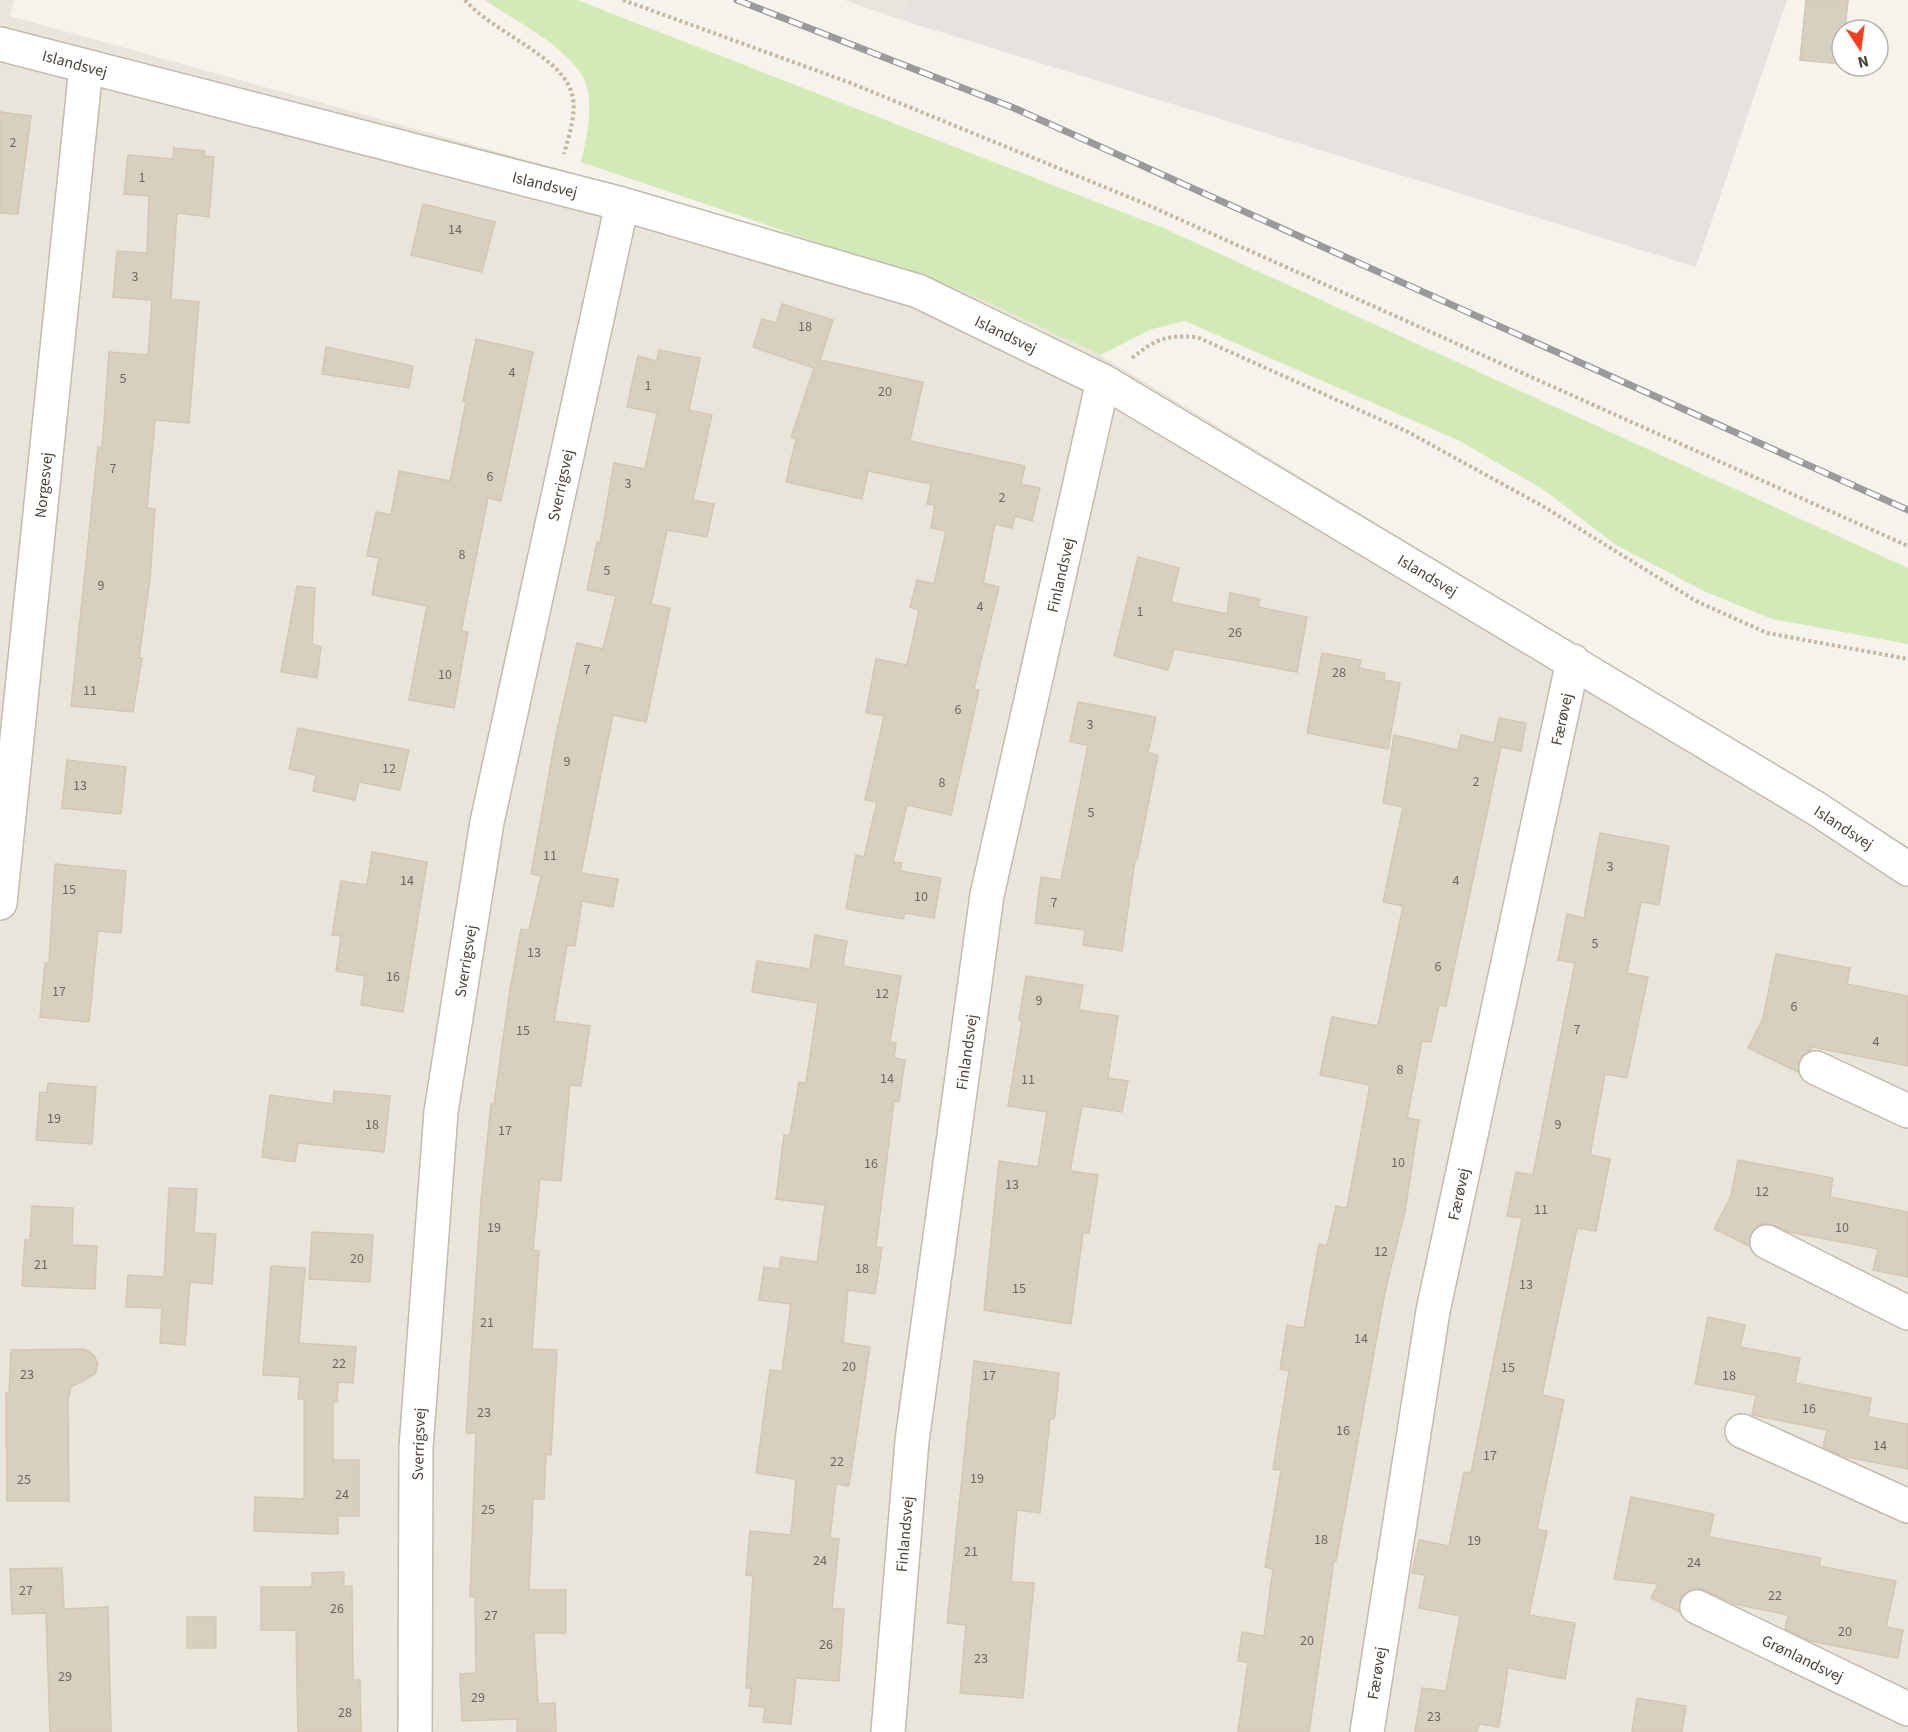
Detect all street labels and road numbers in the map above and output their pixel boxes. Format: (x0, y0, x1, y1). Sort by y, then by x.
street label: Islandsvej (40, 45, 110, 83)
street label: Islandsvej (510, 166, 580, 204)
street label: Islandsvej (971, 310, 1040, 359)
street label: Sverrigsvej (543, 447, 579, 523)
street label: Norgesvej (30, 451, 58, 519)
street label: Finlandsvej (1042, 536, 1080, 615)
street label: Islandsvej (1393, 549, 1462, 602)
street label: Færøvej (1546, 691, 1578, 747)
street label: Islandsvej (1809, 800, 1877, 855)
street label: Sverrigsvej (449, 923, 483, 999)
street label: Finlandsvej (951, 1013, 983, 1091)
street label: Færøvej (1443, 1166, 1475, 1222)
street label: Sverrigsvej (407, 1407, 431, 1481)
street label: Finlandsvej (891, 1495, 919, 1573)
street label: Grønlandsvej (1758, 1630, 1847, 1688)
street label: Færøvej (1362, 1645, 1392, 1701)

